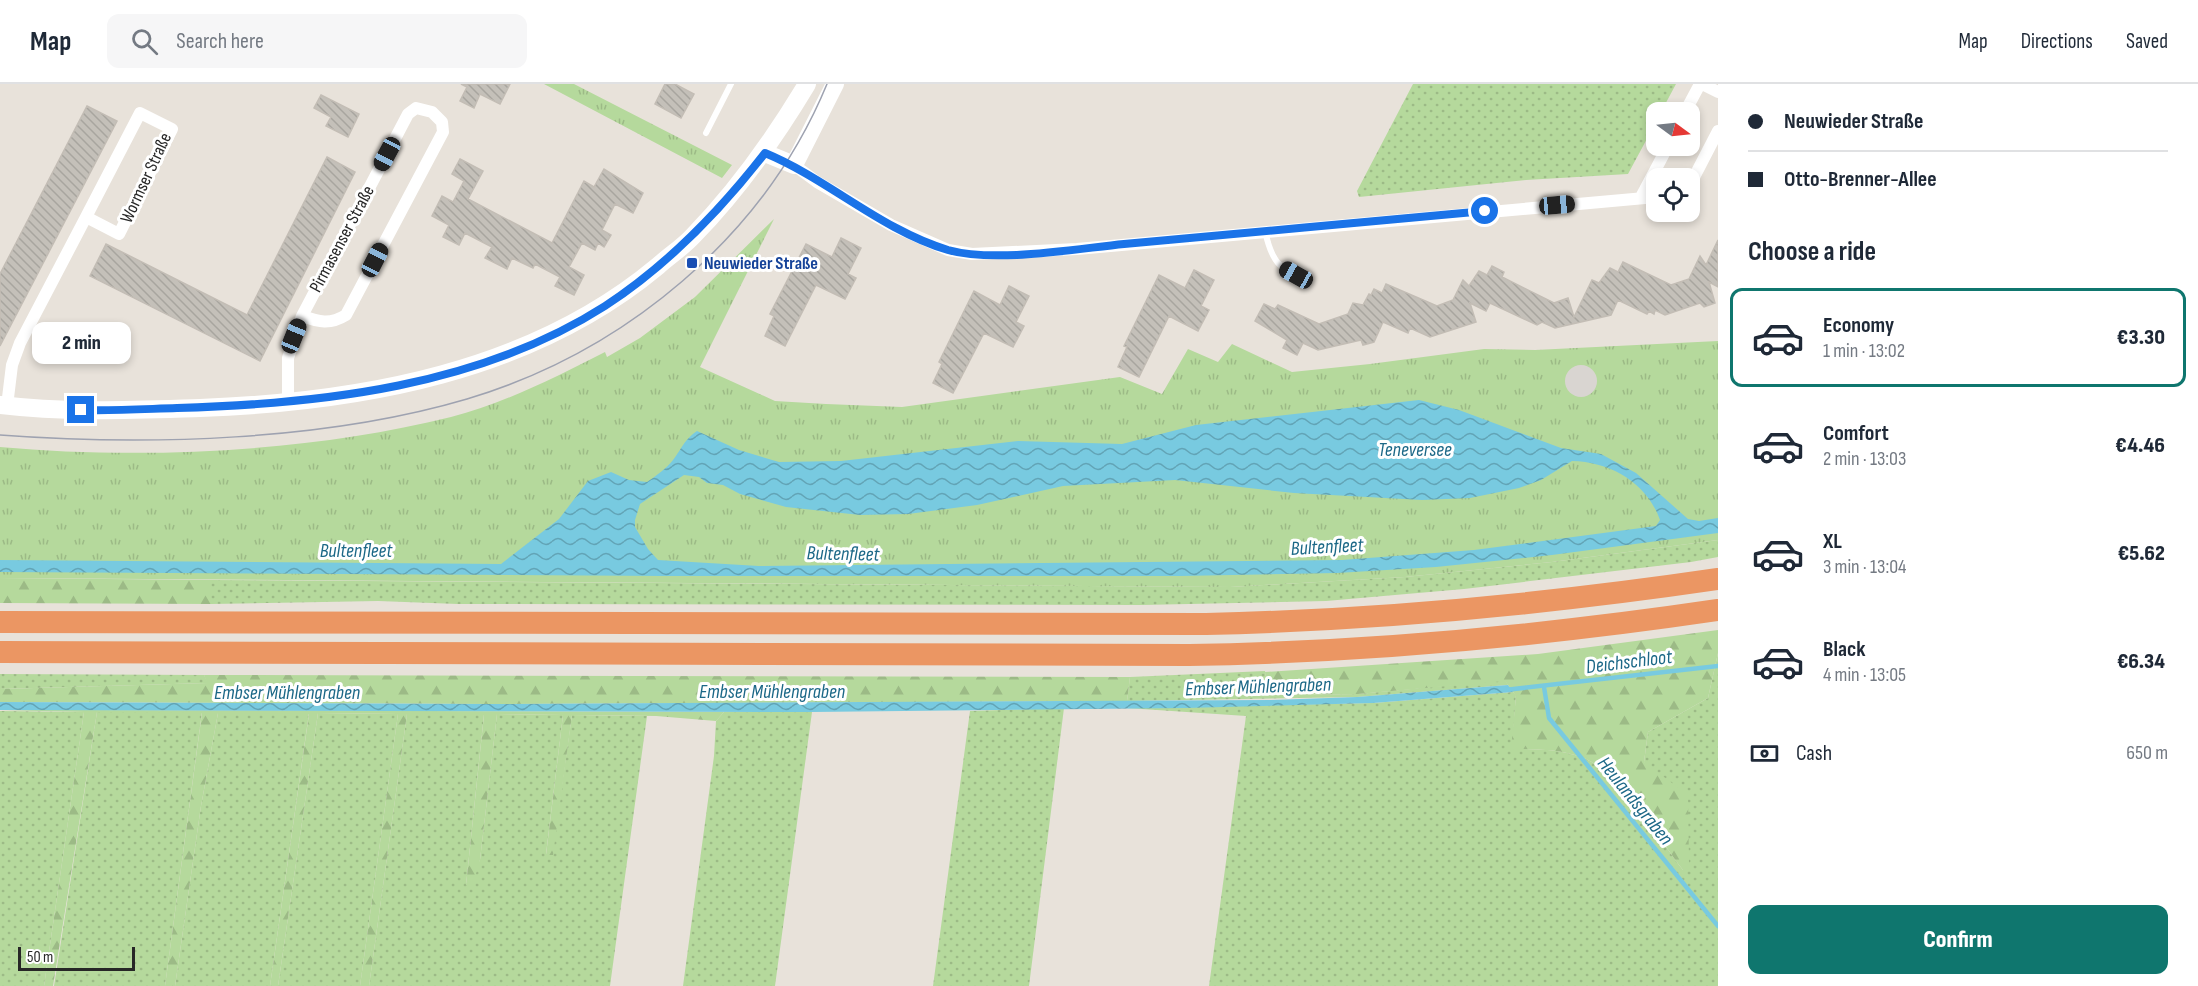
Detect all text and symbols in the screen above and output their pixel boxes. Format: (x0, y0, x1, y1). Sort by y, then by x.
search box (107, 14, 527, 68)
text: Map (30, 25, 71, 58)
icon: search (128, 25, 161, 58)
text: Search here (176, 28, 264, 55)
text: Map (1958, 29, 1988, 54)
text: Directions (2021, 29, 2093, 54)
text: Saved (2126, 29, 2168, 54)
north arrow (1646, 102, 1700, 156)
map controls (1646, 102, 1700, 222)
text: Neuwieder Straße (1784, 108, 1923, 135)
street label: Wormser Straße (116, 130, 176, 226)
car (371, 134, 403, 174)
text: Otto-Brenner-Allee (1784, 166, 1937, 193)
button: locate (1646, 168, 1700, 222)
street label: Pirmasenser Straße (305, 182, 379, 296)
car (1538, 194, 1576, 216)
route start (1471, 197, 1498, 224)
text: Choose a ride (1748, 236, 1876, 268)
car (359, 240, 391, 280)
place label: Neuwieder Straße (704, 253, 818, 274)
marker: Neuwieder Straße (685, 256, 699, 270)
car (1276, 258, 1316, 292)
icon: car (1751, 311, 1805, 365)
text: Economy (1823, 312, 1894, 339)
car (279, 316, 309, 356)
callout: 2 min (32, 323, 130, 365)
text: €3.30 (2117, 324, 2165, 351)
text: 2 min (62, 331, 101, 355)
text: 1 min · 13:02 (1823, 339, 1905, 363)
route end (67, 396, 94, 423)
icon: car (1751, 419, 1805, 473)
text: Comfort (1823, 420, 1889, 447)
text: €4.46 (2115, 432, 2165, 459)
water label: Teneversee (1378, 438, 1452, 462)
text: 2 min · 13:03 (1823, 447, 1906, 471)
icon: car (1751, 527, 1805, 581)
text: XL (1823, 528, 1842, 555)
water label: Bultenfleet (1290, 533, 1365, 561)
water label: Bultenfleet (320, 539, 393, 563)
text: €5.62 (2118, 540, 2165, 567)
water label: Bultenfleet (806, 541, 881, 567)
text: 3 min · 13:04 (1823, 555, 1906, 579)
icon: car (1751, 635, 1805, 689)
text: Black (1823, 636, 1865, 663)
water label: Deichschloot (1585, 645, 1674, 679)
text: €6.34 (2117, 648, 2165, 675)
text: 4 min · 13:05 (1823, 663, 1906, 687)
water label: Embser Mühlengraben (1185, 672, 1331, 702)
water label: Embser Mühlengraben (699, 680, 845, 704)
water label: Embser Mühlengraben (214, 681, 360, 705)
icon: cash (1748, 737, 1781, 770)
text: Cash (1796, 740, 1832, 767)
text: 650 m (2126, 741, 2168, 765)
water label: Heulandsgraben (1592, 752, 1678, 850)
button: Confirm (1748, 905, 2168, 974)
scale bar (18, 944, 135, 972)
text: 50 m (27, 948, 53, 967)

